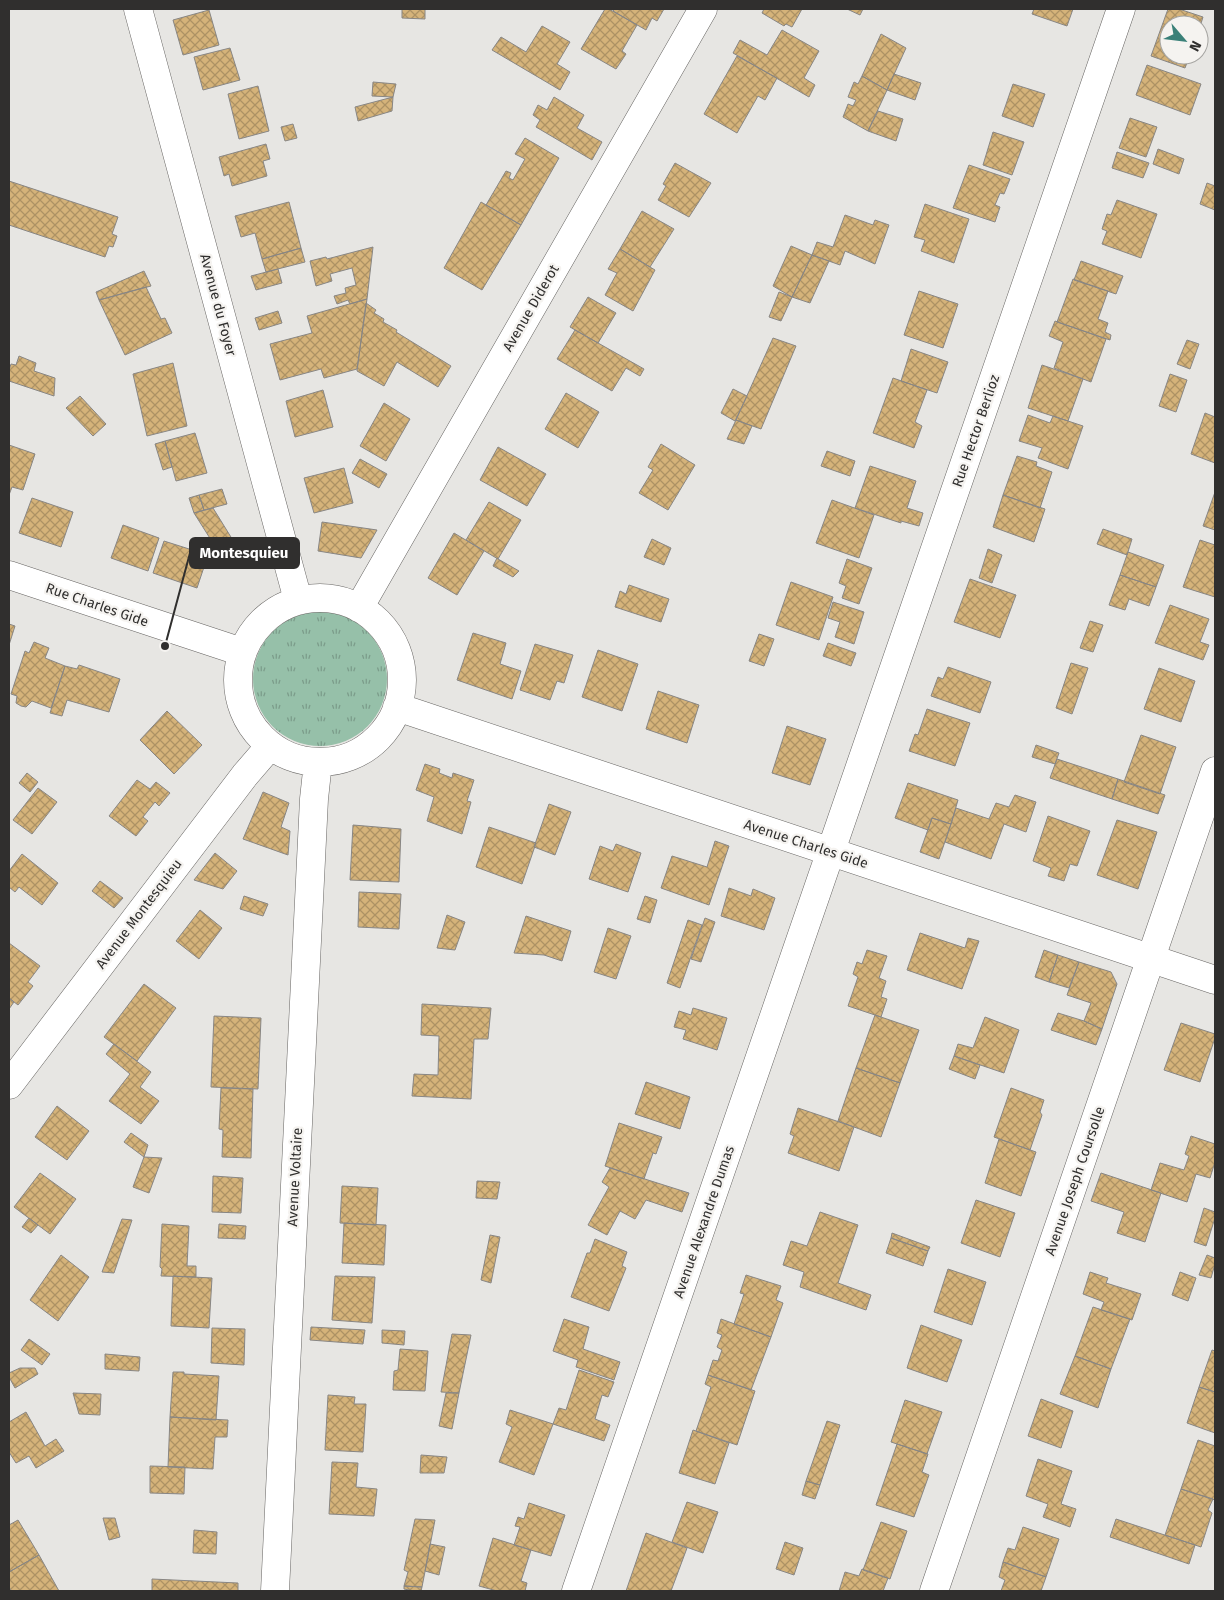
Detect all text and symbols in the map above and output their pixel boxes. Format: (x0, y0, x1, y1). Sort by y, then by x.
north arrow (1159, 15, 1209, 65)
text: N (1185, 38, 1205, 54)
street label: Avenue du Foyer (196, 252, 240, 358)
street label: Avenue Diderot (499, 261, 563, 354)
street label: Rue Hector Berlioz (949, 373, 1003, 489)
callout: Montesquieu (190, 538, 299, 568)
text: Montesquieu (200, 544, 288, 562)
street label: Rue Charles Gide (43, 579, 151, 631)
street label: Avenue Charles Gide (742, 816, 870, 872)
street label: Avenue Montesquieu (92, 856, 186, 972)
street label: Avenue Joseph Coursolle (1041, 1104, 1109, 1258)
street label: Avenue Voltaire (284, 1127, 306, 1227)
street label: Avenue Alexandre Dumas (670, 1143, 738, 1300)

